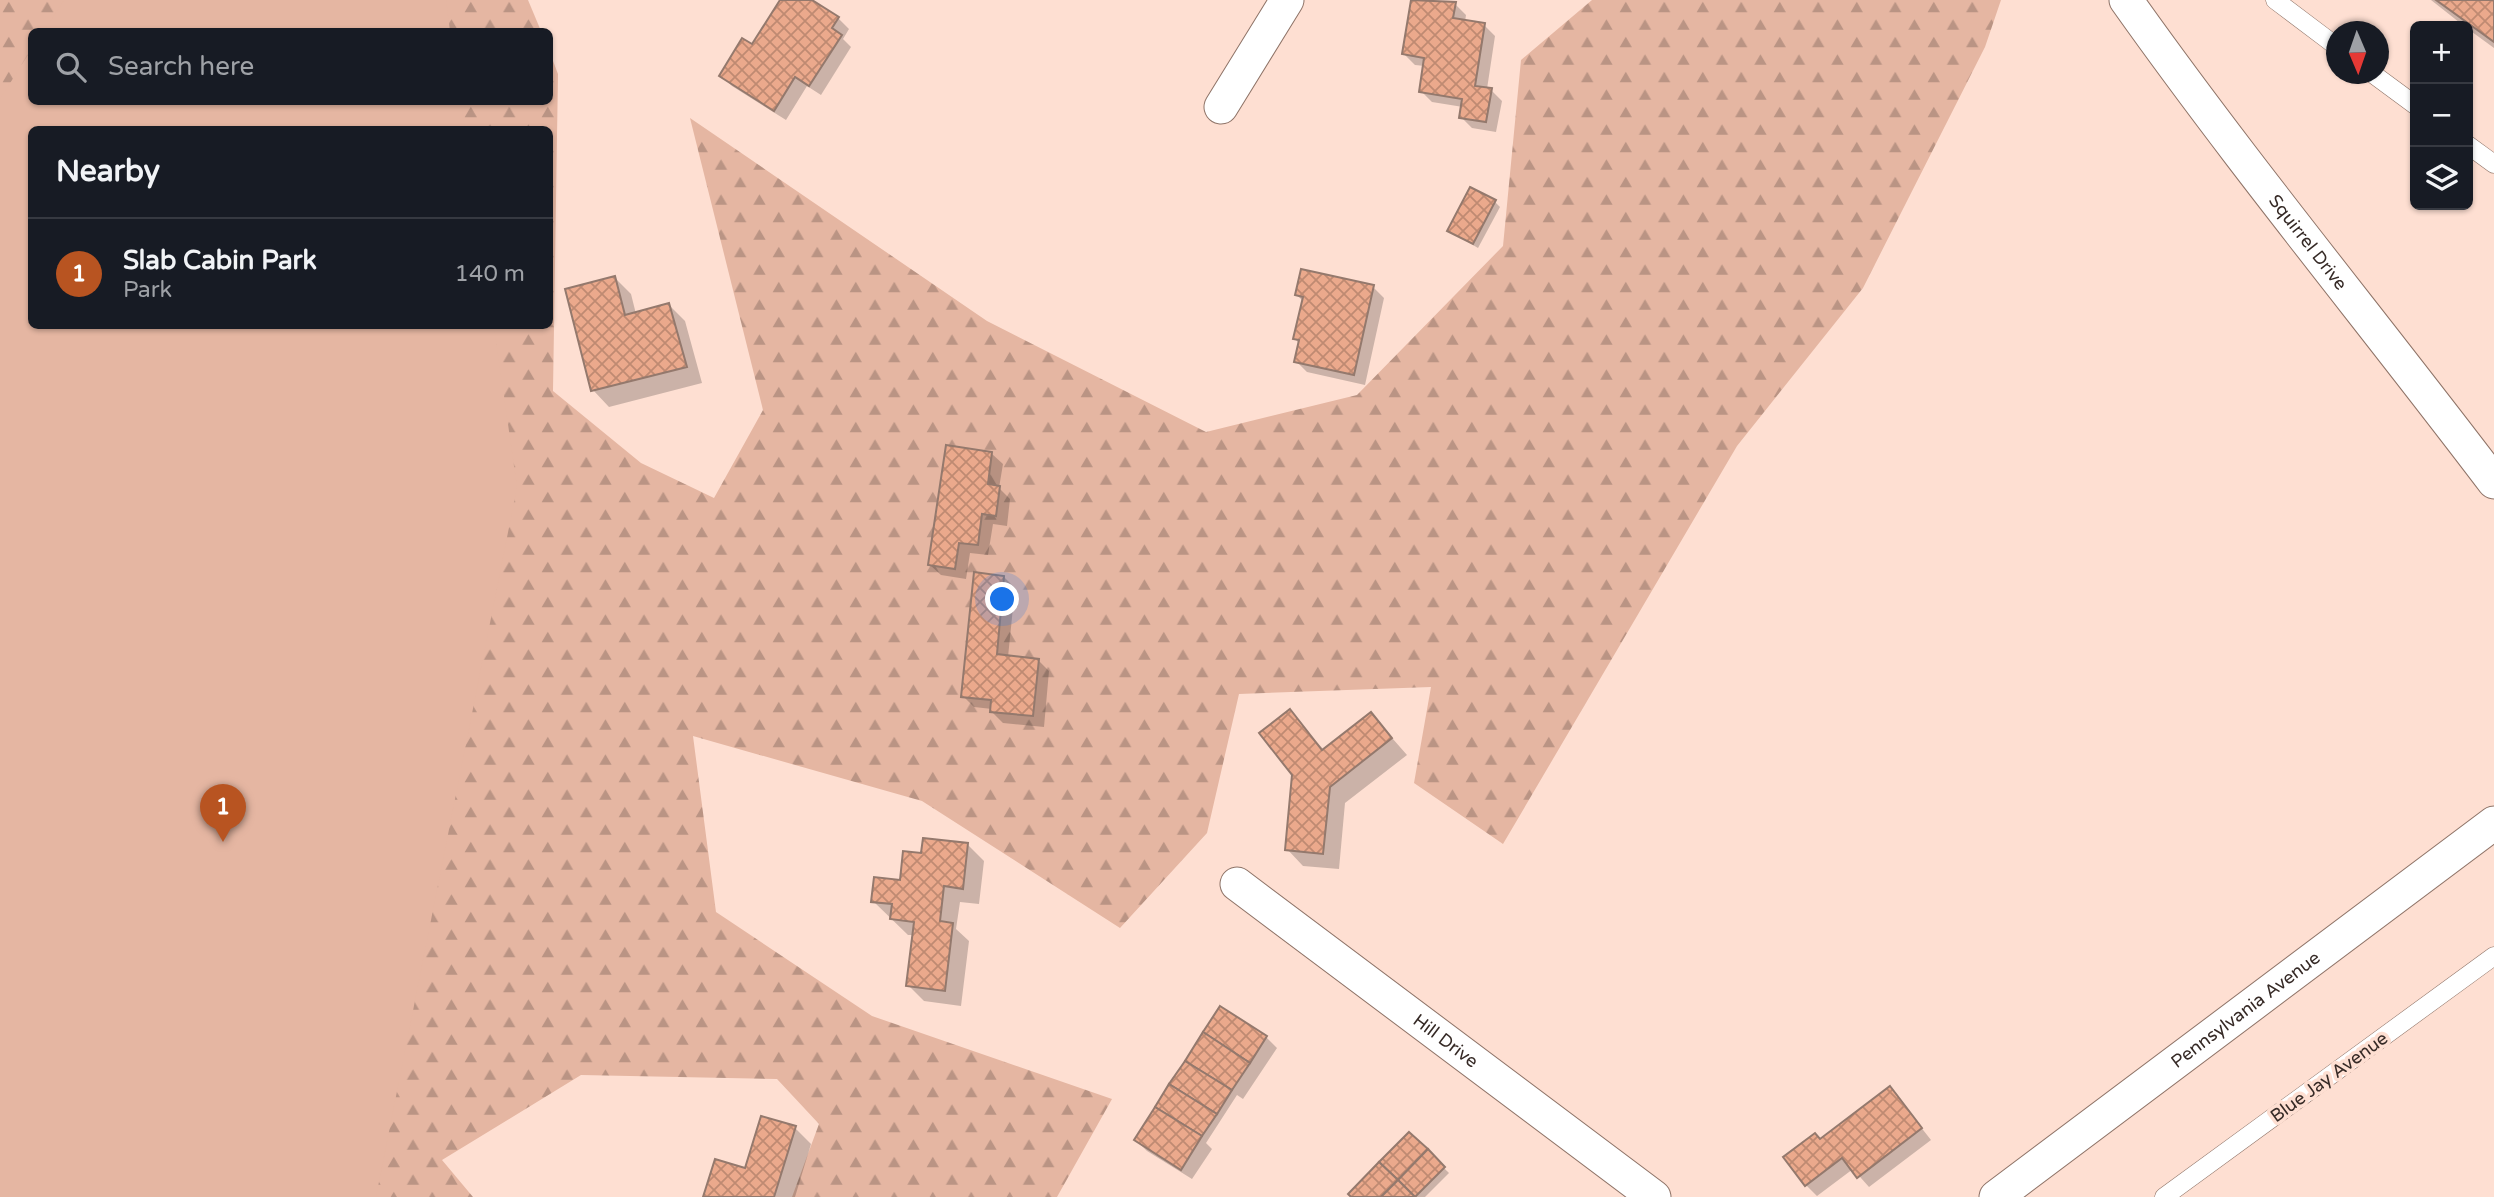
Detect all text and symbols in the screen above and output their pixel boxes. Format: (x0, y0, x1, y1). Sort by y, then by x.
north arrow (2326, 21, 2389, 84)
map controls (2410, 21, 2473, 210)
button: + (2410, 21, 2473, 84)
search box (28, 28, 553, 105)
icon: search (52, 48, 90, 86)
text: Search here (108, 51, 254, 82)
button: − (2410, 84, 2473, 147)
button: layers (2410, 147, 2473, 210)
text: Nearby (56, 153, 160, 190)
street label: Squirrel Drive (2264, 190, 2352, 294)
text: Slab Cabin Park (123, 245, 317, 276)
text: 1 (72, 260, 86, 288)
text: 140 m (455, 260, 525, 288)
text: Park (123, 276, 172, 304)
your location (985, 582, 1019, 616)
pin: 1 (200, 784, 246, 842)
street label: Pennsylvania Avenue (2166, 946, 2324, 1073)
street label: Hill Drive (1409, 1009, 1483, 1072)
street label: Blue Jay Avenue (2266, 1027, 2392, 1127)

